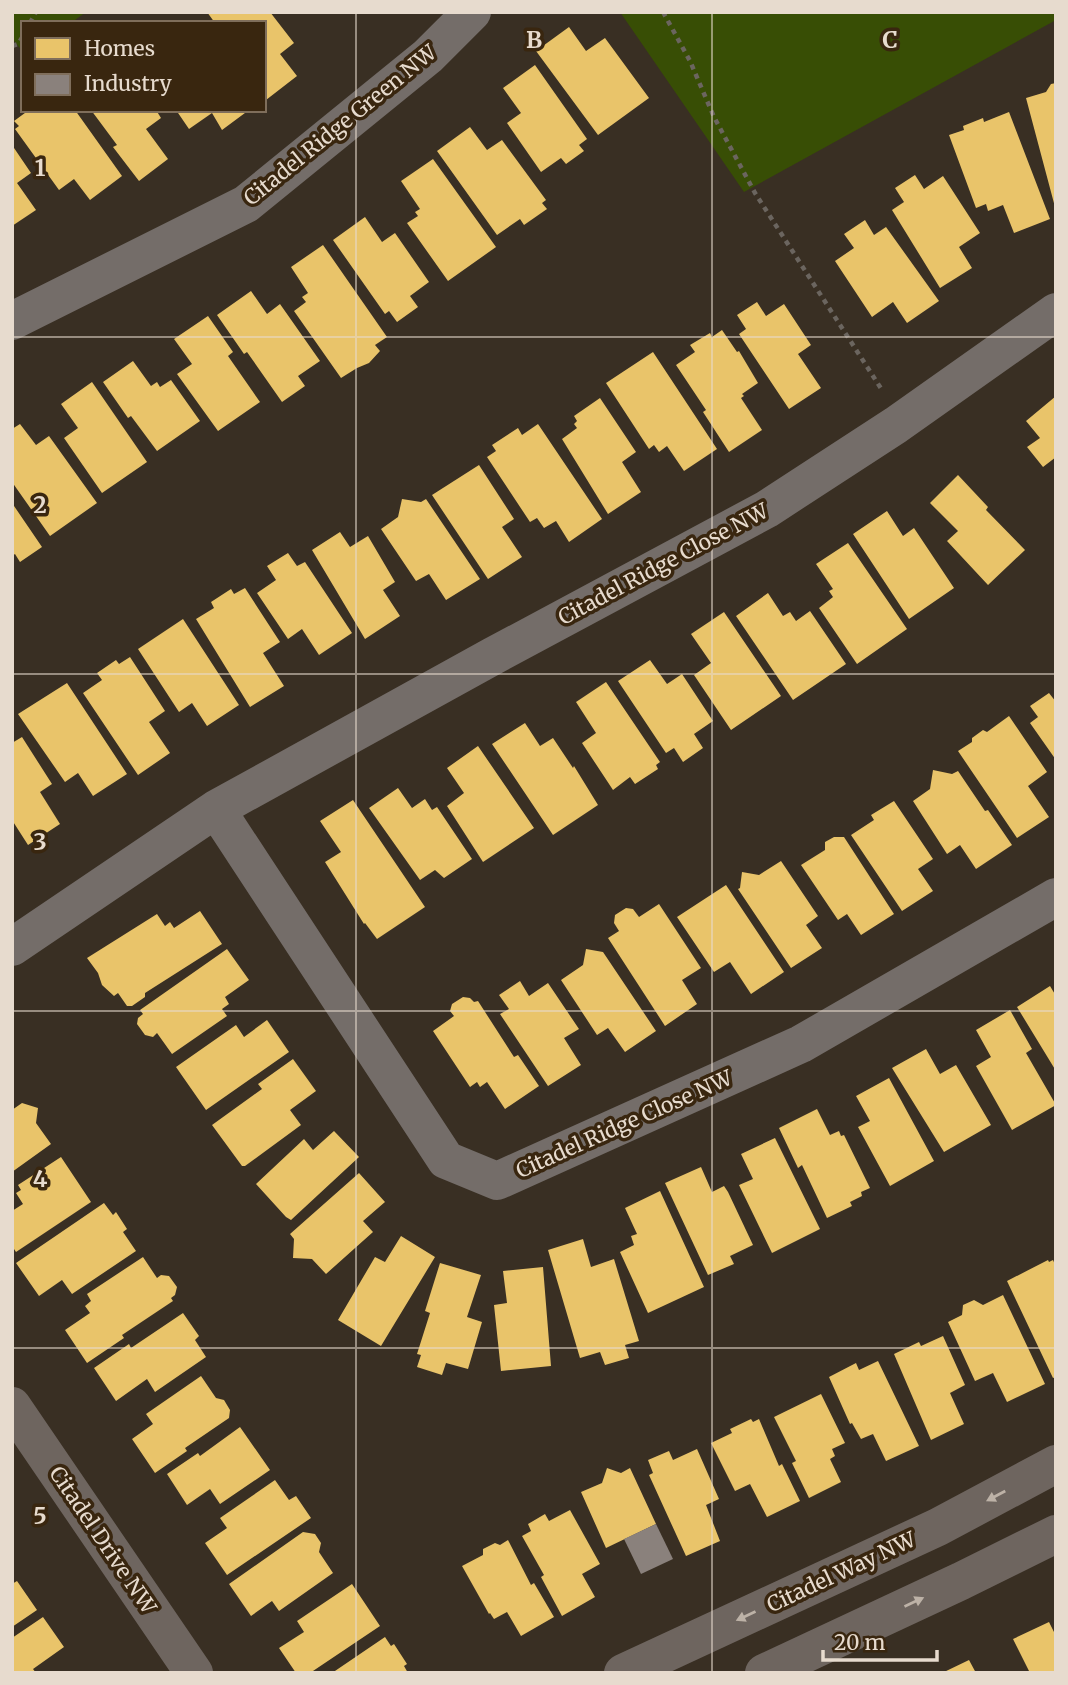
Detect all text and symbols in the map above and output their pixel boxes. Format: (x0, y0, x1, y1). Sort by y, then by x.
legend (21, 21, 266, 112)
text: B (526, 25, 542, 54)
text: C (882, 25, 898, 54)
text: Homes (84, 35, 155, 62)
street label: Citadel Ridge Green NW (238, 38, 443, 211)
text: Industry (84, 70, 173, 97)
text: 1 (35, 153, 46, 182)
text: 2 (33, 490, 47, 519)
street label: Citadel Ridge Close NW (553, 497, 774, 631)
text: 3 (33, 827, 47, 856)
street label: Citadel Ridge Close NW (512, 1064, 737, 1184)
text: 4 (33, 1164, 48, 1193)
street label: Citadel Drive NW (44, 1461, 163, 1620)
one-way arrow (986, 1490, 1005, 1502)
text: 5 (33, 1501, 47, 1530)
street label: Citadel Way NW (762, 1525, 921, 1618)
one-way arrow (904, 1597, 924, 1608)
one-way arrow (736, 1611, 757, 1622)
scale bar (823, 1618, 937, 1662)
text: 20 m (834, 1629, 886, 1656)

